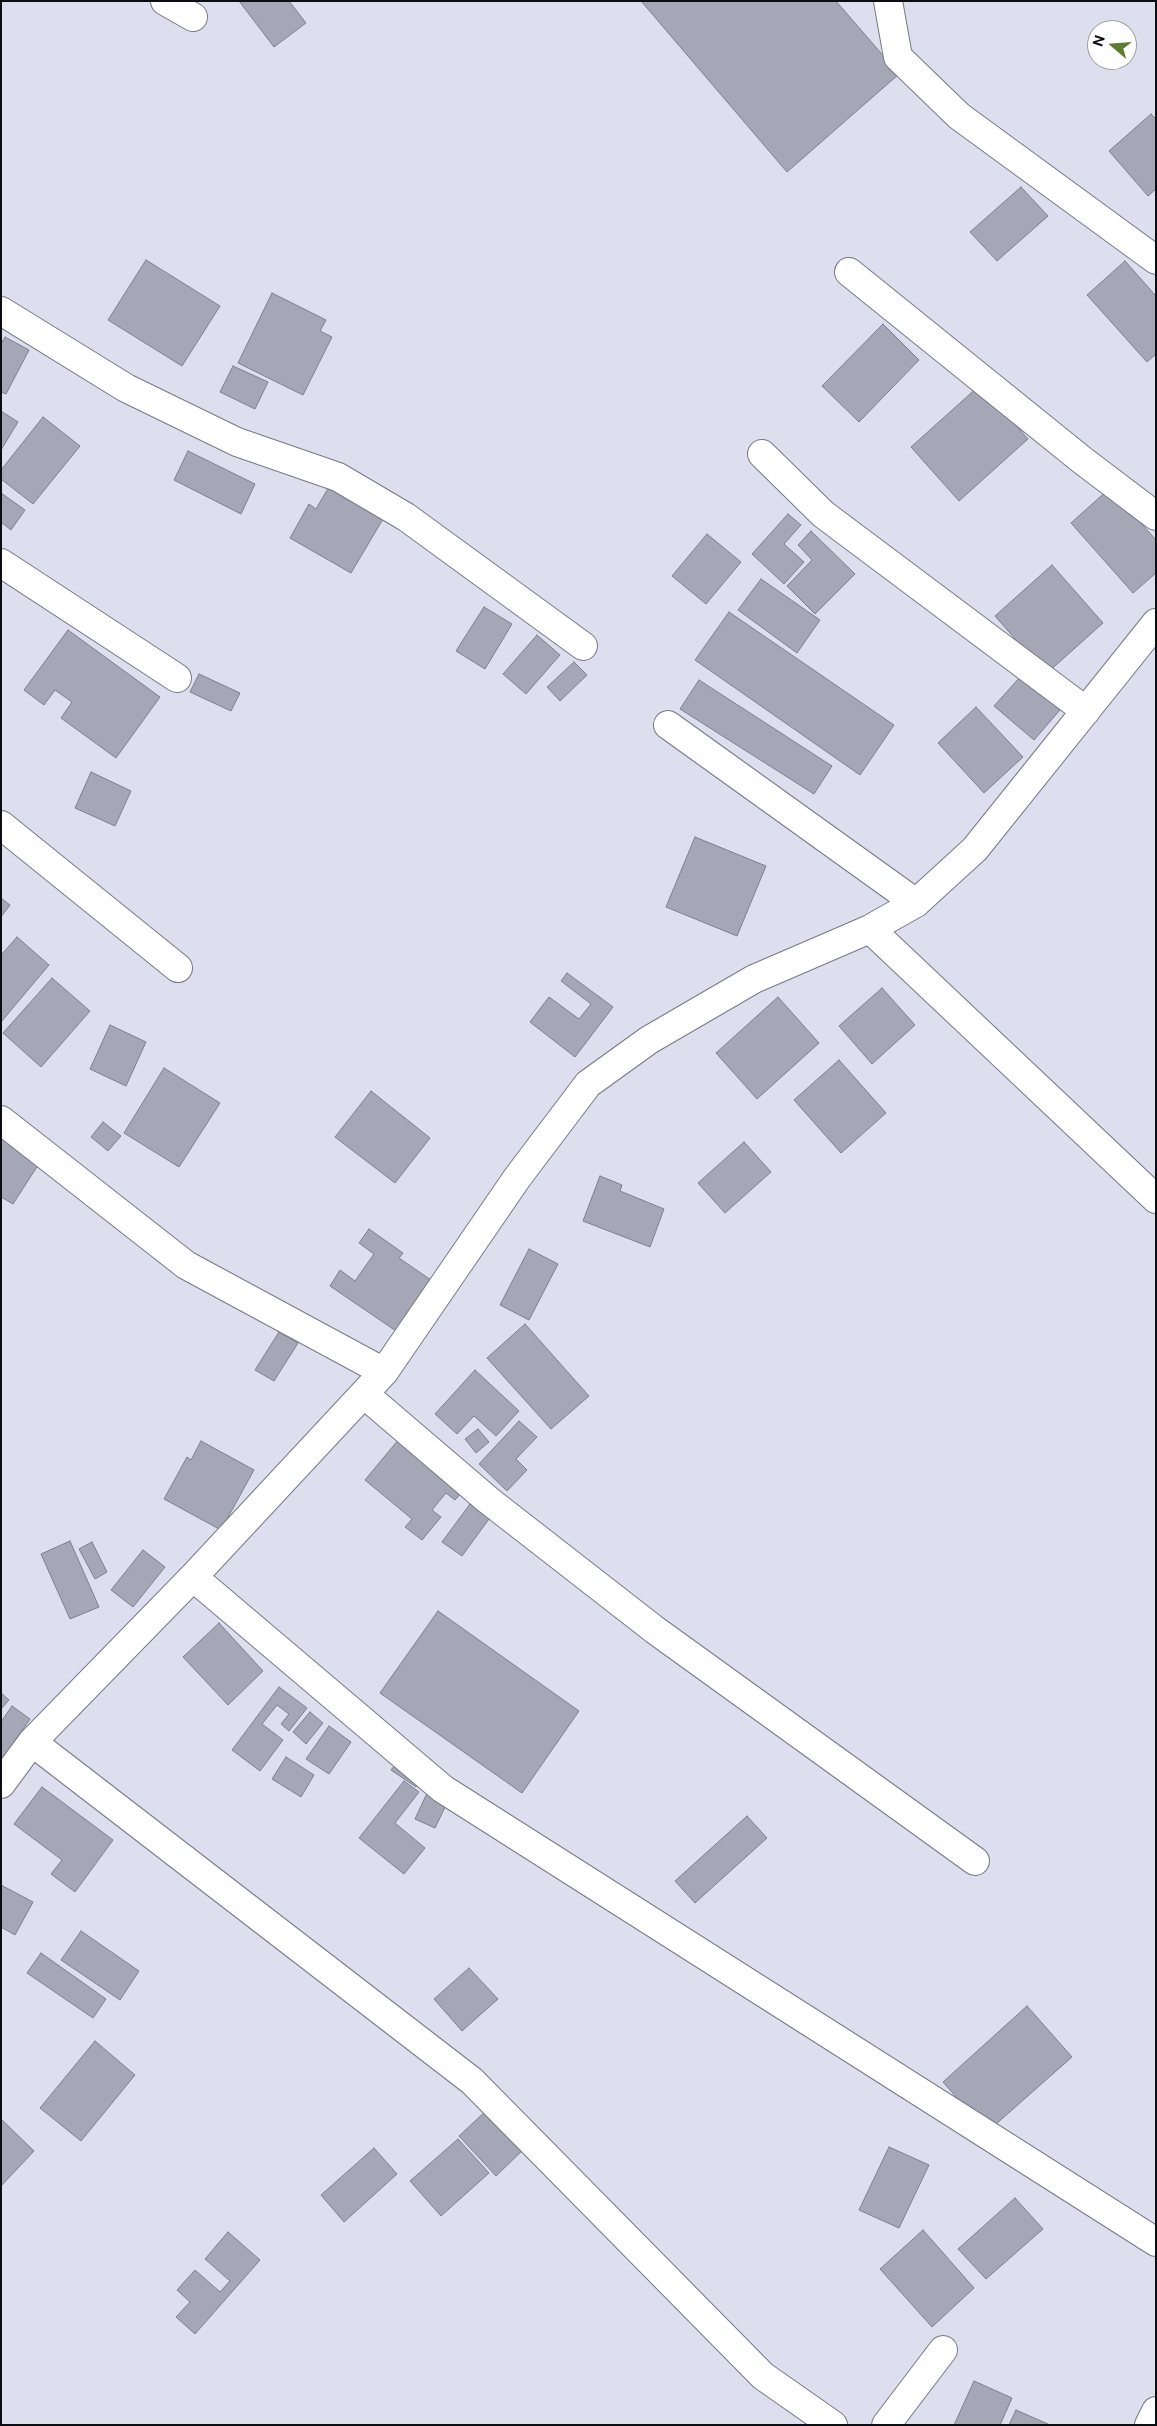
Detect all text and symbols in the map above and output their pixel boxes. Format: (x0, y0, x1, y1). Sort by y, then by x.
north arrow (1087, 20, 1137, 70)
text: N (1089, 33, 1108, 48)

